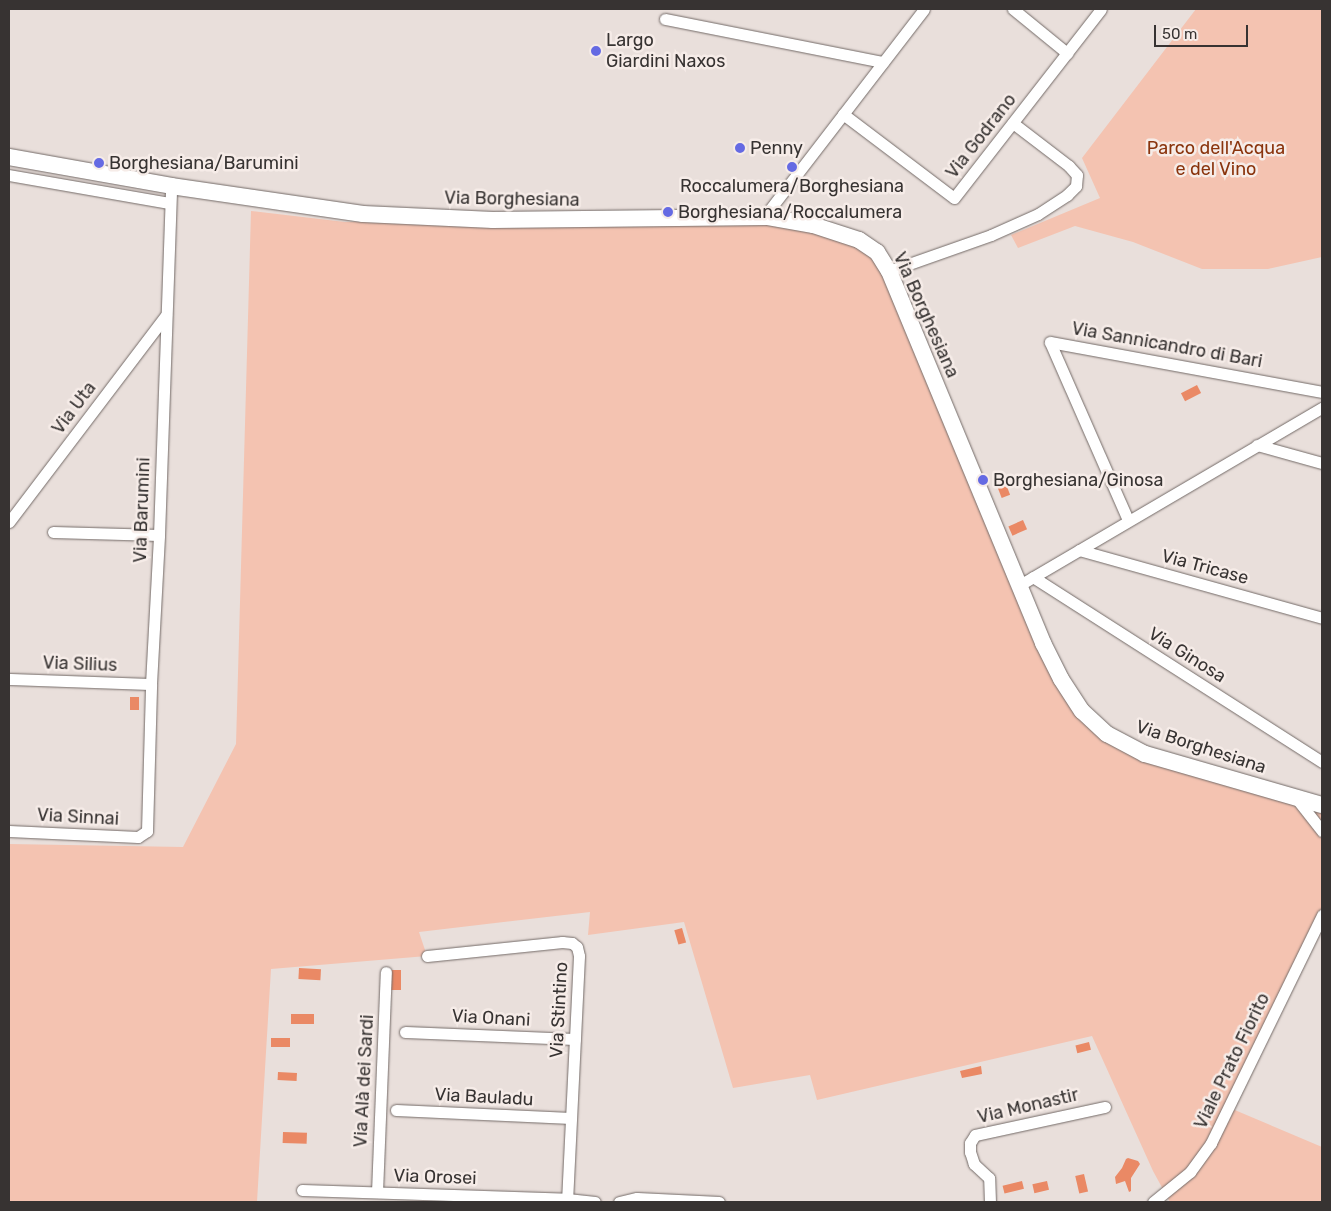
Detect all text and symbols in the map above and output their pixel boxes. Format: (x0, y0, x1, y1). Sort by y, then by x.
scale bar (1156, 15, 1250, 47)
text: 50 m (1162, 25, 1197, 43)
place label: Largo Giardini Naxos (606, 30, 725, 72)
marker: Largo Giardini Naxos (590, 45, 602, 57)
street label: Via Godrano (941, 89, 1021, 183)
place label: Penny (750, 137, 803, 159)
park label: Parco dell'Acqua e del Vino (1147, 138, 1285, 180)
marker: Penny (734, 142, 746, 154)
place label: Borghesiana/Barumini (109, 152, 299, 174)
marker: Borghesiana/Barumini (93, 157, 105, 169)
marker: Roccalumera/Borghesiana (786, 161, 798, 173)
place label: Roccalumera/Borghesiana (680, 175, 904, 197)
street label: Via Borghesiana (444, 187, 580, 211)
place label: Borghesiana/Roccalumera (678, 201, 902, 223)
marker: Borghesiana/Roccalumera (662, 206, 674, 218)
street label: Via Borghesiana (889, 249, 963, 381)
street label: Via Sannicandro di Bari (1070, 318, 1264, 372)
street label: Via Uta (47, 378, 101, 438)
street label: Via Barumini (129, 457, 155, 563)
place label: Borghesiana/Ginosa (993, 469, 1163, 491)
marker: Borghesiana/Ginosa (977, 474, 989, 486)
street label: Via Tricase (1159, 545, 1251, 589)
street label: Via Ginosa (1144, 623, 1230, 687)
street label: Via Silius (42, 652, 118, 676)
street label: Via Borghesiana (1133, 716, 1269, 778)
street label: Via Sinnai (36, 804, 120, 830)
street label: Via Stintino (546, 961, 572, 1059)
street label: Viale Prato Fiorito (1190, 990, 1274, 1132)
street label: Via Onani (451, 1005, 531, 1031)
street label: Via Alà dei Sardi (350, 1014, 378, 1148)
street label: Via Bauladu (434, 1084, 534, 1110)
street label: Via Monastir (975, 1084, 1081, 1128)
street label: Via Orosei (393, 1165, 477, 1189)

